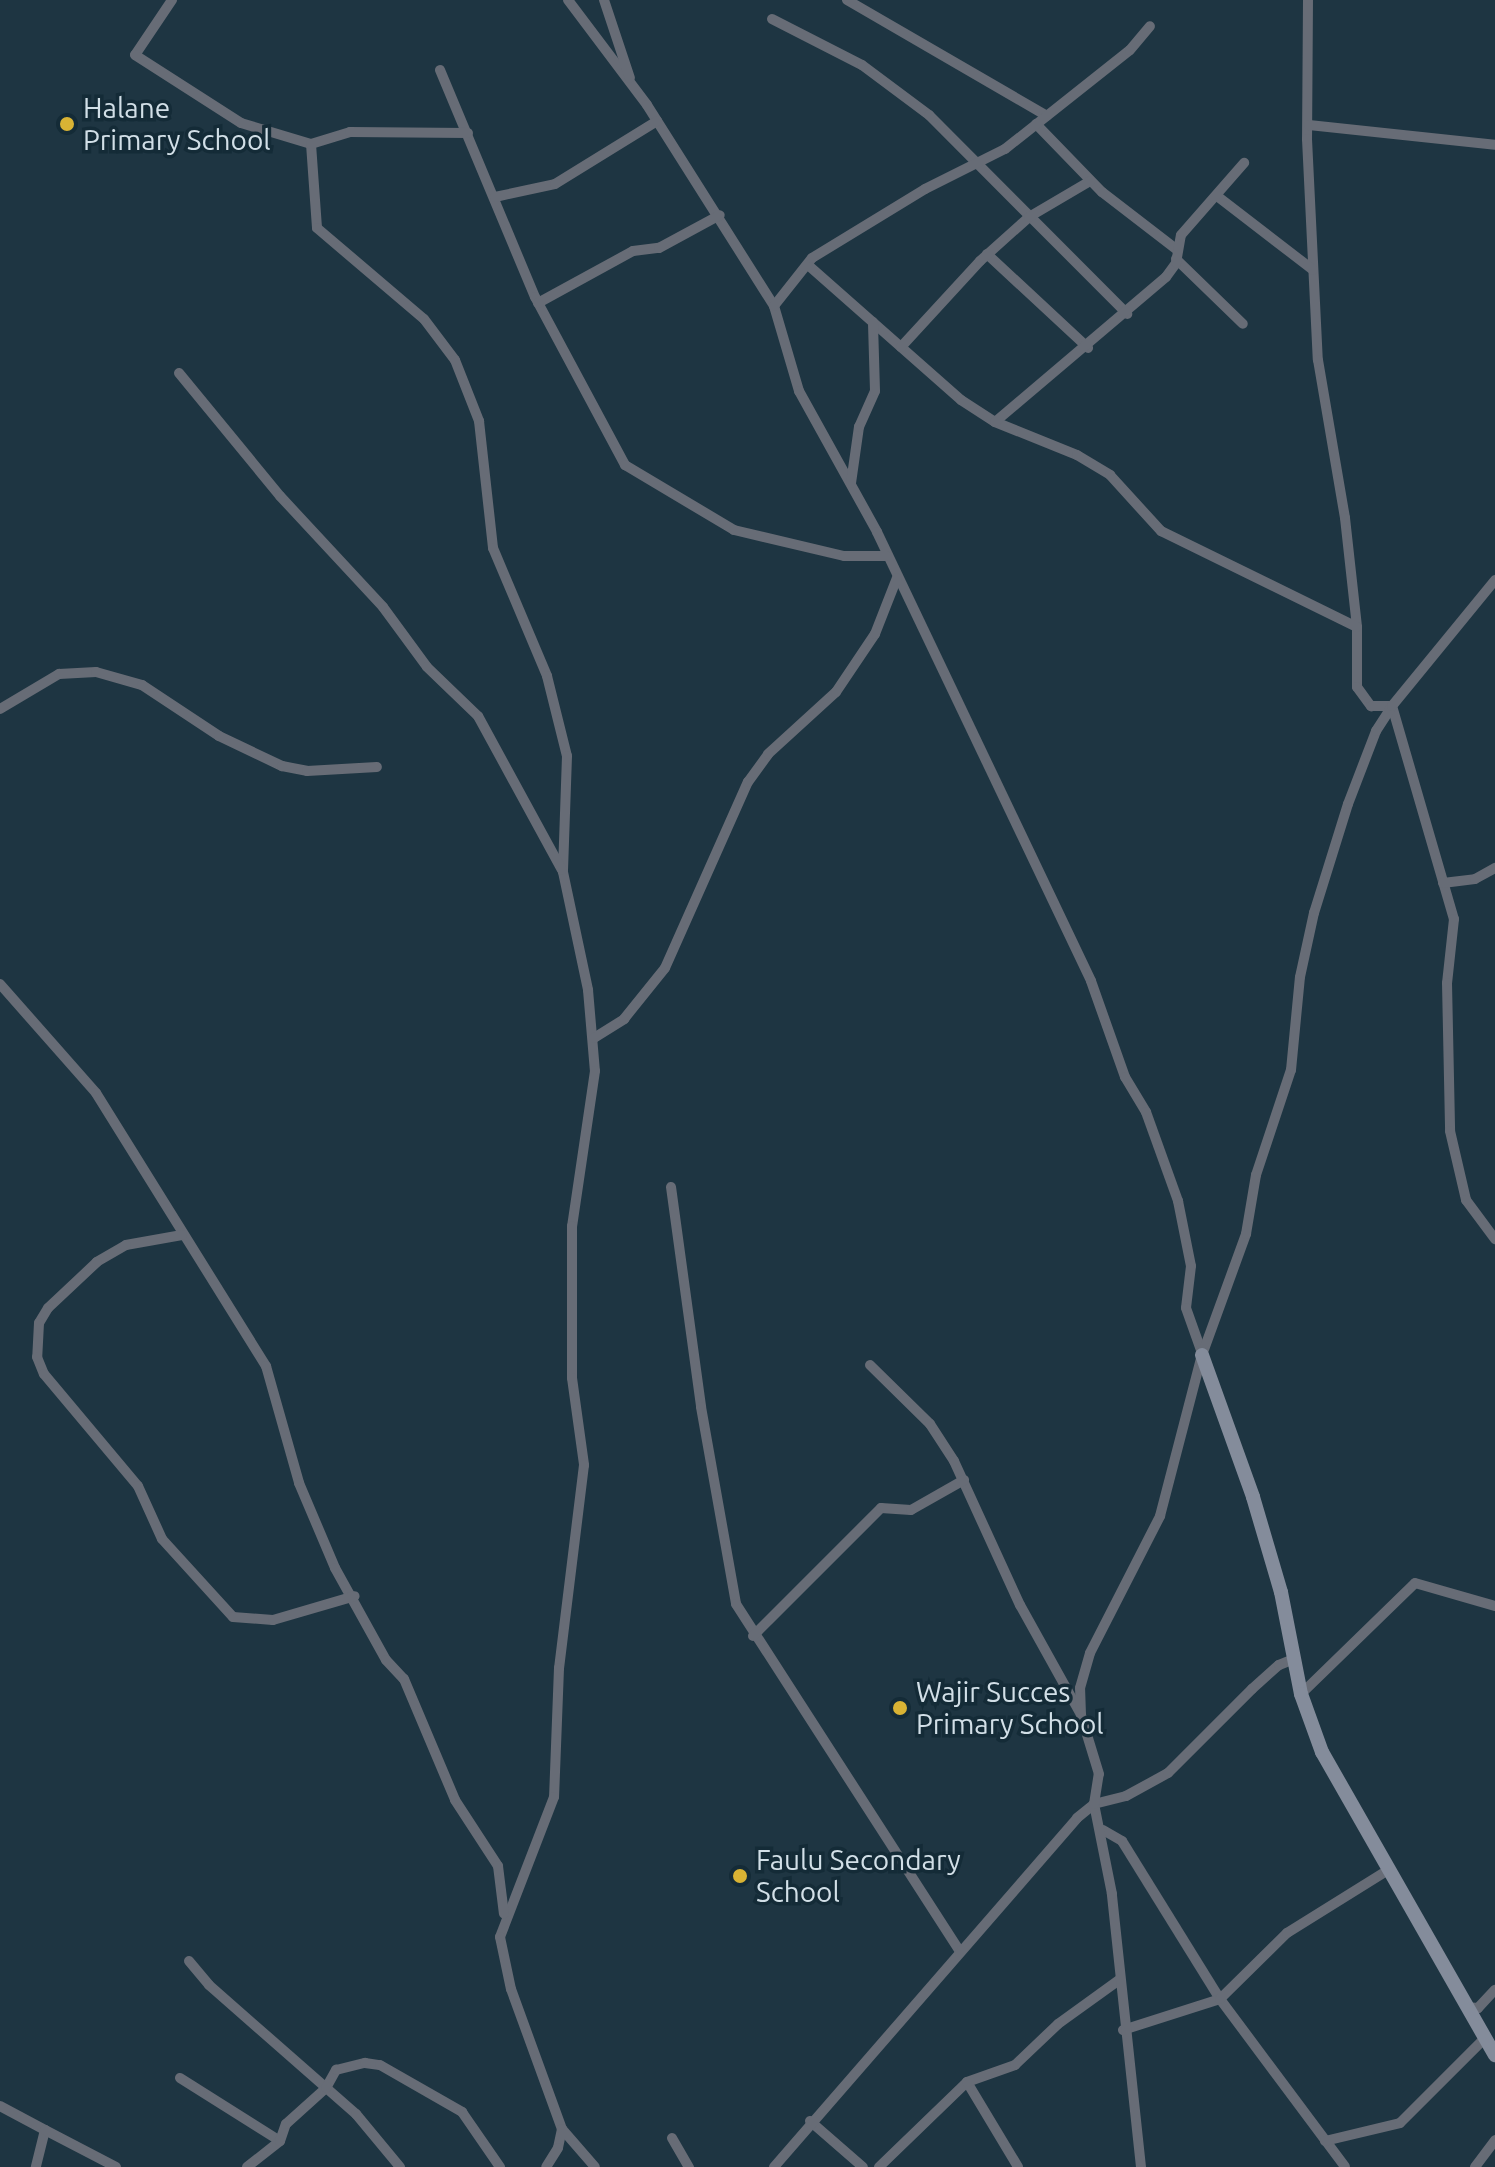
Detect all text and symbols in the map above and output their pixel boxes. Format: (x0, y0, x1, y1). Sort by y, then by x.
place label: Halane Primary School (83, 91, 271, 157)
marker: Halane Primary School (58, 115, 76, 133)
place label: Wajir Succes Primary School (916, 1675, 1104, 1741)
marker: Wajir Succes Primary School (891, 1699, 909, 1717)
place label: Faulu Secondary School (756, 1843, 961, 1909)
marker: Faulu Secondary School (731, 1867, 749, 1885)

